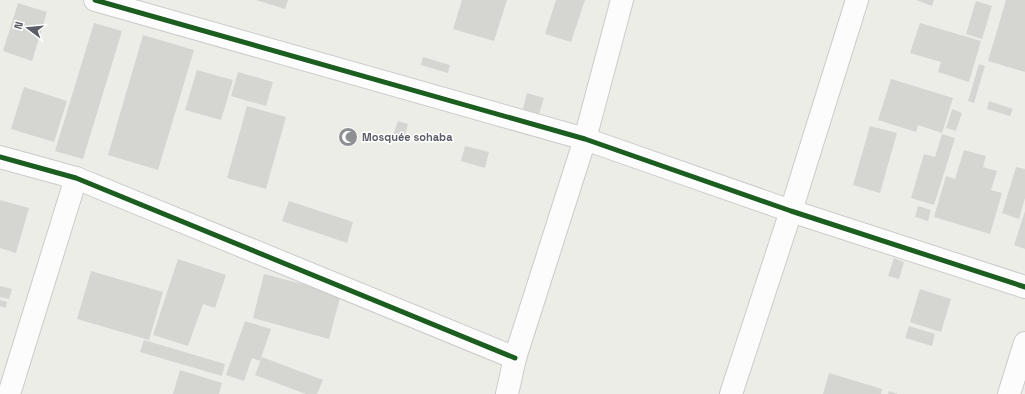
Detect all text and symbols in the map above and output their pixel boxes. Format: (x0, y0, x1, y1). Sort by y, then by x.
north arrow (8, 8, 48, 48)
text: N (11, 20, 26, 31)
mosque icon: Mosquée sohaba (337, 126, 359, 148)
place label: Mosquée sohaba (362, 130, 453, 144)

